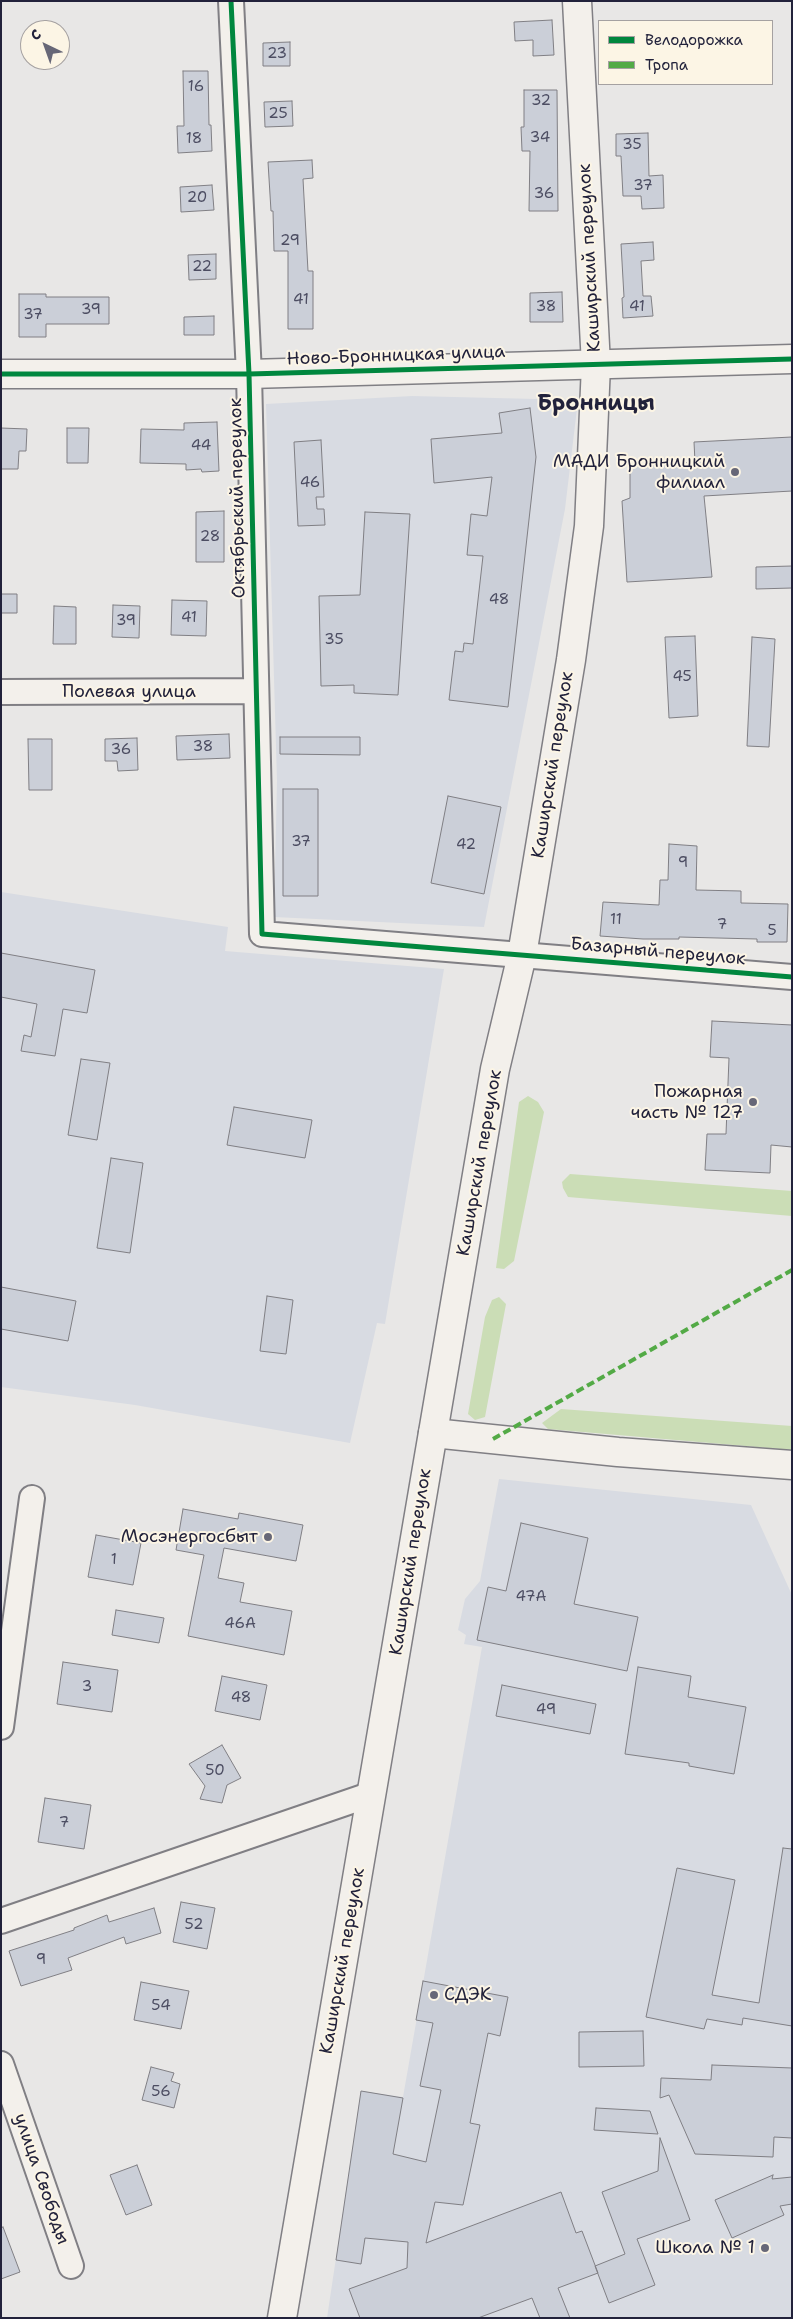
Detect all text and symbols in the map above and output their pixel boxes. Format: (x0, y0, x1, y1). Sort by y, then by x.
north arrow (20, 20, 70, 70)
legend (598, 20, 773, 85)
text: С (26, 25, 45, 44)
text: Велодорожка (645, 30, 743, 50)
house number: 23 (267, 45, 287, 63)
text: Тропа (645, 55, 688, 75)
house number: 16 (188, 78, 204, 96)
house number: 32 (531, 92, 551, 110)
house number: 25 (268, 105, 288, 123)
house number: 34 (530, 129, 550, 147)
house number: 18 (186, 130, 202, 148)
house number: 35 (622, 136, 642, 154)
street label: Каширский переулок (574, 163, 606, 353)
house number: 37 (633, 177, 653, 195)
house number: 36 (534, 185, 554, 203)
house number: 20 (187, 189, 207, 207)
house number: 29 (280, 232, 300, 250)
house number: 22 (192, 258, 212, 276)
house number: 41 (293, 291, 309, 309)
house number: 38 (536, 298, 556, 316)
house number: 41 (629, 298, 645, 316)
house number: 39 (81, 301, 101, 319)
house number: 37 (23, 306, 43, 324)
street label: Ново-Бронницкая улица (286, 341, 506, 371)
district label: Бронницы (537, 391, 655, 417)
street label: Октябрьский переулок (225, 398, 251, 598)
house number: 44 (191, 437, 211, 455)
place label: МАДИ Бронницкий филиал (553, 451, 725, 494)
marker: МАДИ Бронницкий филиал (729, 466, 741, 478)
house number: 46 (300, 474, 320, 492)
house number: 28 (200, 528, 220, 546)
house number: 48 (489, 591, 509, 609)
house number: 41 (181, 609, 197, 627)
house number: 39 (116, 612, 136, 630)
house number: 35 (324, 631, 344, 649)
house number: 45 (672, 668, 692, 686)
street label: Каширский переулок (528, 670, 578, 860)
street label: Полевая улица (62, 681, 196, 703)
house number: 38 (193, 738, 213, 756)
house number: 36 (111, 741, 131, 759)
house number: 37 (291, 833, 311, 851)
house number: 42 (456, 836, 476, 854)
house number: 9 (678, 854, 688, 872)
house number: 11 (610, 911, 622, 929)
house number: 7 (717, 916, 727, 934)
house number: 5 (767, 922, 777, 940)
street label: Базарный переулок (570, 934, 746, 970)
street label: Каширский переулок (453, 1068, 507, 1258)
place label: Пожарная часть № 127 (631, 1081, 743, 1124)
marker: Пожарная часть № 127 (747, 1096, 759, 1108)
street label: Каширский переулок (386, 1467, 436, 1657)
place label: Мосэнергосбыт (121, 1526, 258, 1548)
marker: Мосэнергосбыт (262, 1531, 274, 1543)
house number: 1 (111, 1551, 117, 1569)
house number: 47А (516, 1588, 546, 1606)
house number: 46А (224, 1615, 256, 1633)
house number: 3 (82, 1678, 92, 1696)
house number: 48 (231, 1689, 251, 1707)
house number: 49 (536, 1701, 556, 1719)
house number: 50 (205, 1762, 225, 1780)
house number: 7 (59, 1814, 69, 1832)
street label: Каширский переулок (316, 1866, 370, 2056)
house number: 52 (185, 1916, 203, 1934)
house number: 9 (36, 1951, 46, 1969)
place label: СДЭК (444, 1984, 491, 2006)
marker: СДЭК (428, 1989, 440, 2001)
house number: 54 (151, 1997, 171, 2015)
house number: 56 (151, 2083, 171, 2101)
street label: улица Свободы (8, 2111, 74, 2247)
place label: Школа № 1 (655, 2237, 755, 2259)
marker: Школа № 1 (759, 2242, 771, 2254)

